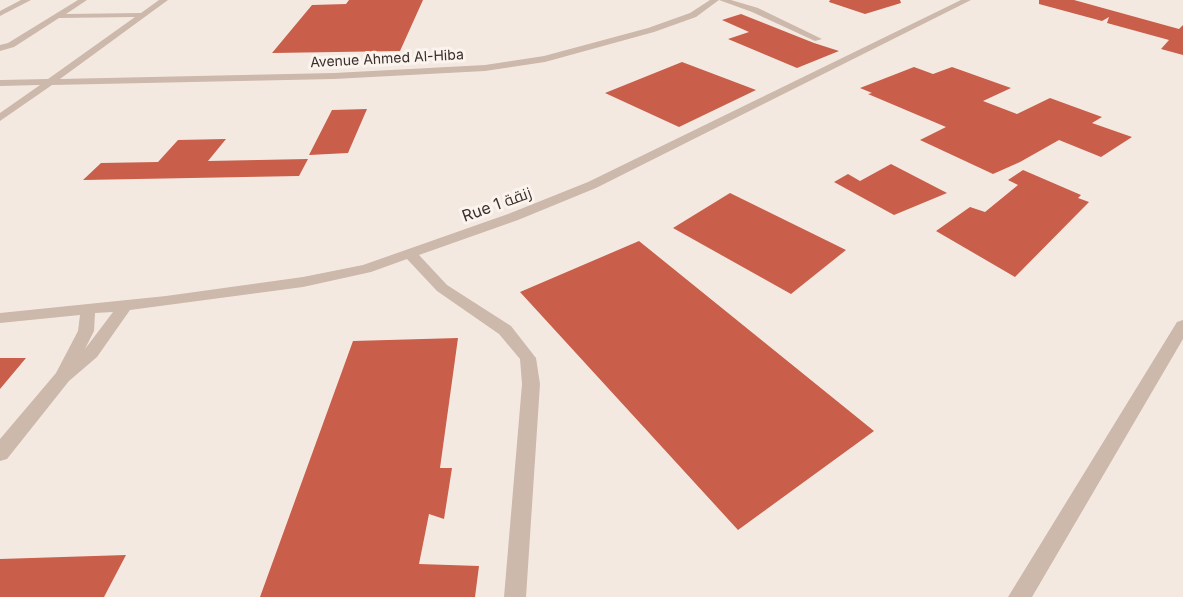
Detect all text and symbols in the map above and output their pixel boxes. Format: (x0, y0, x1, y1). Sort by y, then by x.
street label: Avenue Ahmed Al-Hiba (310, 47, 464, 71)
street label: Rue 1 زنقة (460, 184, 534, 226)

